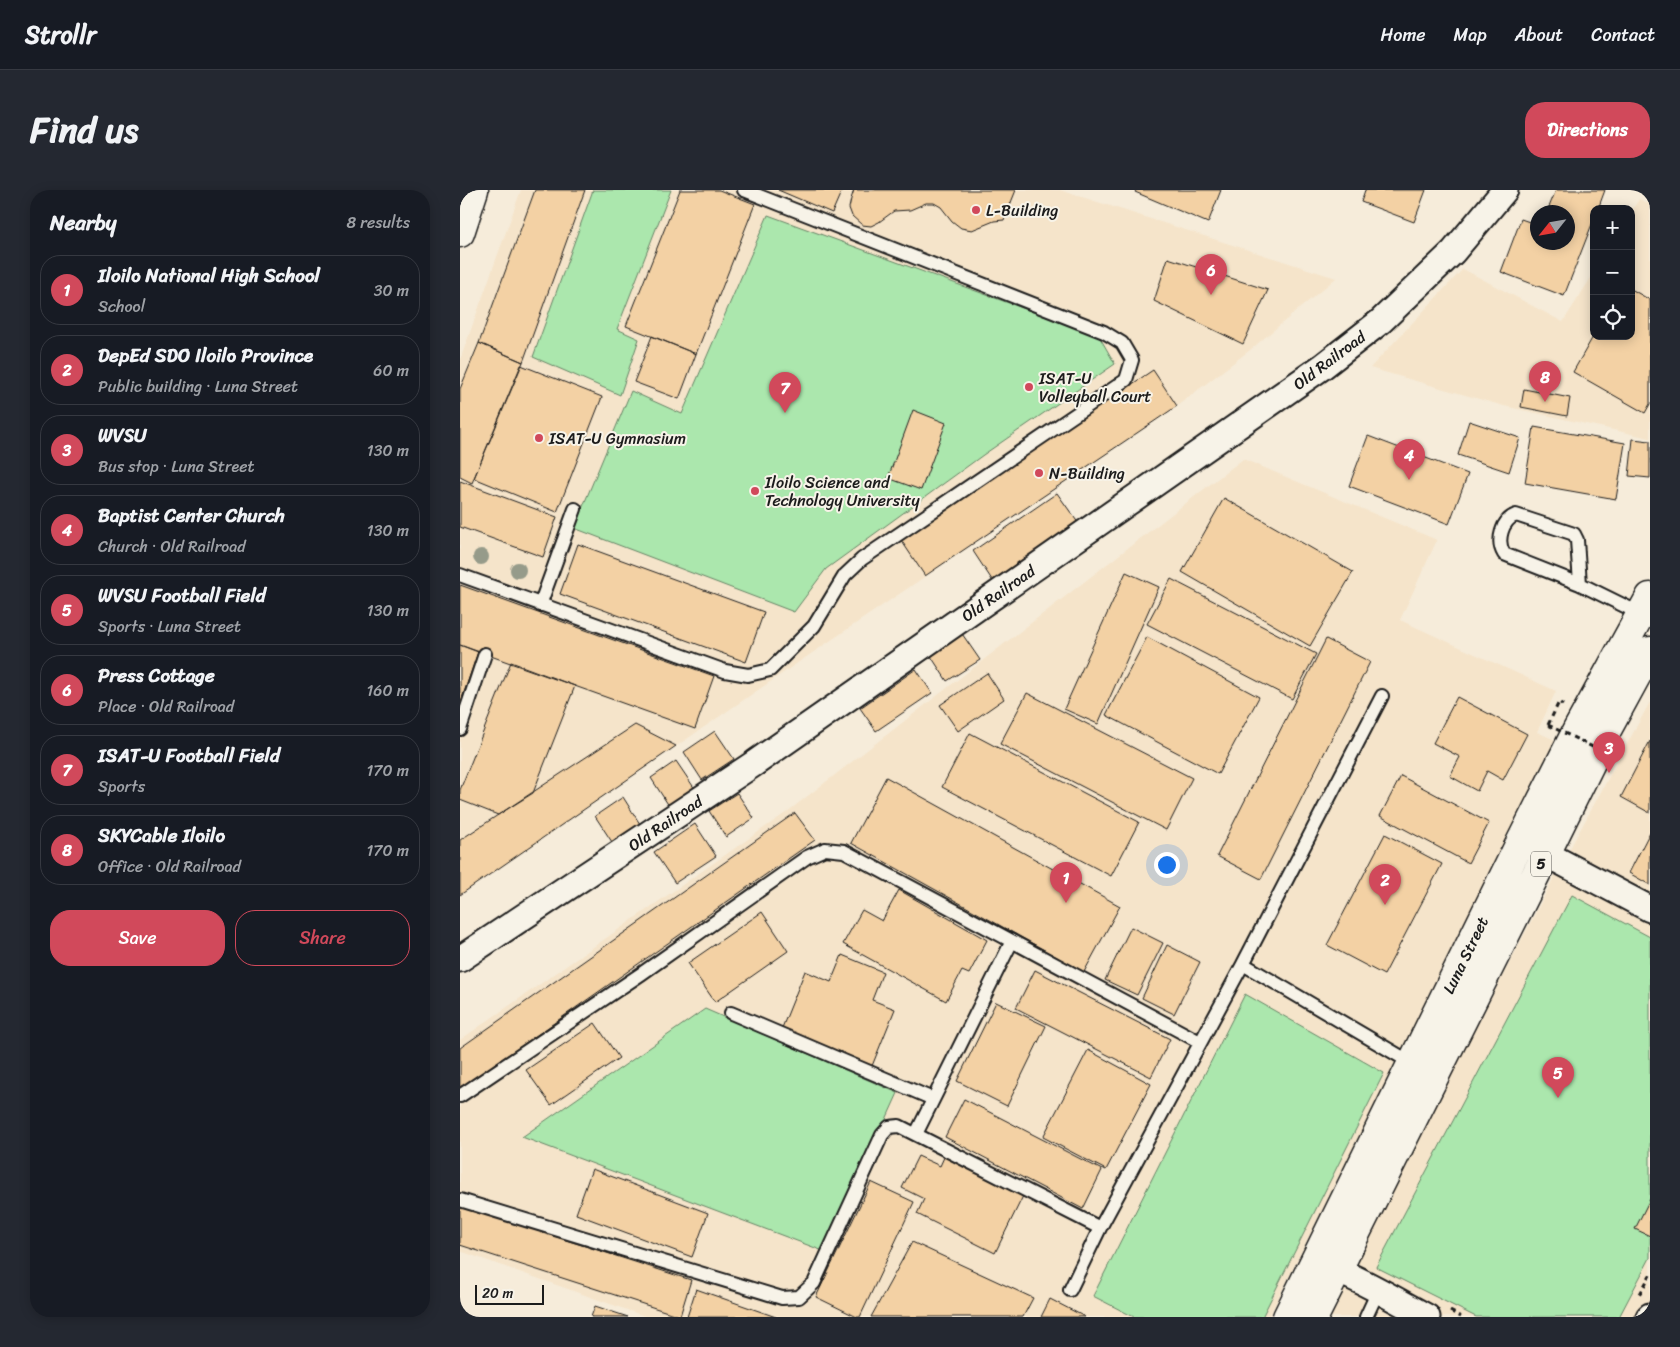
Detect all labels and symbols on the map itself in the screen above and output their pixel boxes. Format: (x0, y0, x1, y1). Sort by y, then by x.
place label: L-Building (986, 196, 1058, 225)
marker: L-Building (970, 204, 982, 216)
north arrow (1530, 205, 1575, 250)
pin: 6 (1195, 254, 1227, 295)
street label: Old Railroad (1287, 322, 1373, 398)
pin: 8 (1529, 361, 1561, 402)
place label: ISAT-U Volleyball Court (1038, 364, 1151, 411)
pin: 7 (769, 372, 801, 413)
marker: ISAT-U Volleyball Court (1023, 381, 1035, 393)
place label: ISAT-U Gymnasium (548, 424, 686, 453)
marker: ISAT-U Gymnasium (533, 432, 545, 444)
pin: 4 (1393, 439, 1425, 480)
place label: N-Building (1049, 459, 1125, 488)
marker: N-Building (1033, 467, 1045, 479)
place label: Iloilo Science and Technology University (764, 468, 920, 515)
marker: Iloilo Science and Technology University (749, 485, 761, 497)
street label: Old Railroad (955, 556, 1043, 630)
pin: 3 (1593, 732, 1625, 773)
street label: Old Railroad (622, 787, 710, 859)
your location (1154, 852, 1180, 878)
road number: 5 (1531, 852, 1551, 876)
pin: 1 (1050, 862, 1082, 903)
pin: 2 (1369, 864, 1401, 905)
street label: Luna Street (1434, 911, 1497, 999)
pin: 5 (1542, 1057, 1574, 1098)
scale bar (475, 1282, 544, 1305)

